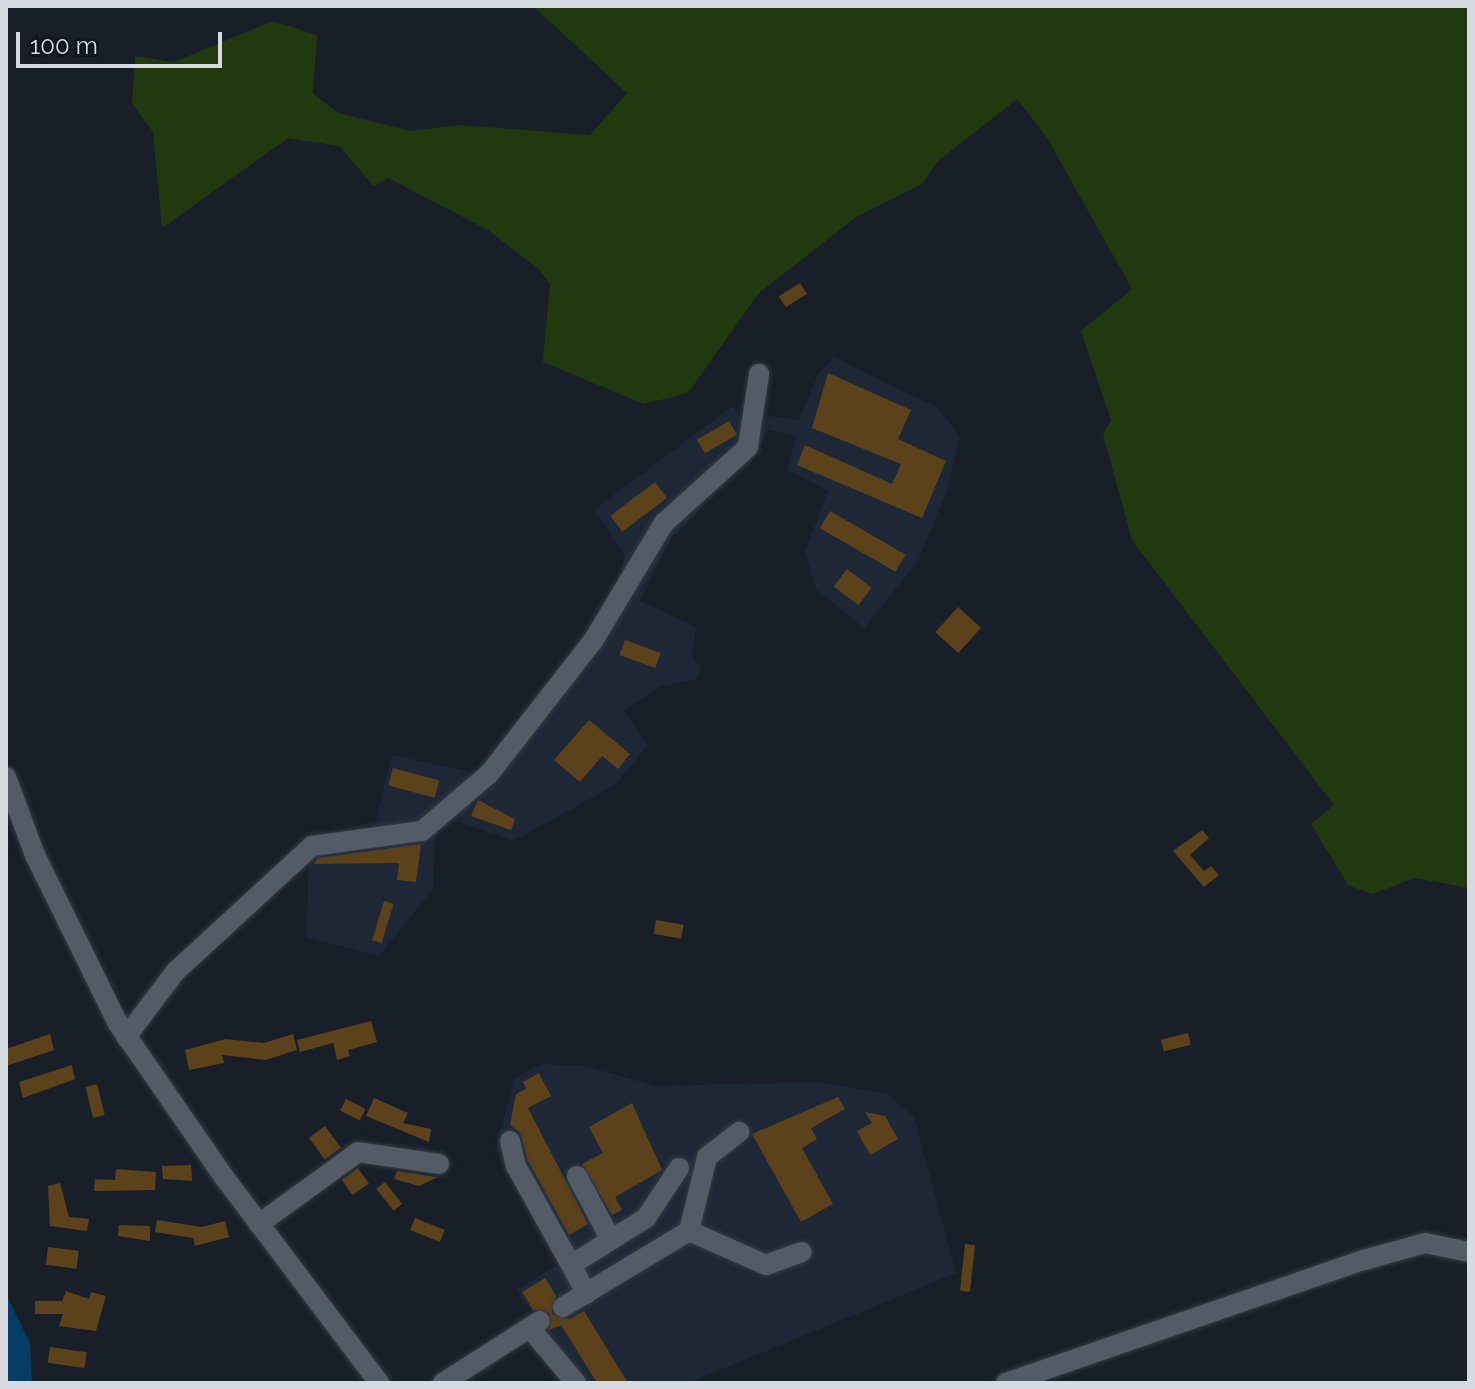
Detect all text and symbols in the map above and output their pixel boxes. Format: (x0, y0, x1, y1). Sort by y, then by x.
scale bar (20, 16, 226, 66)
text: 100 m (30, 31, 98, 60)

